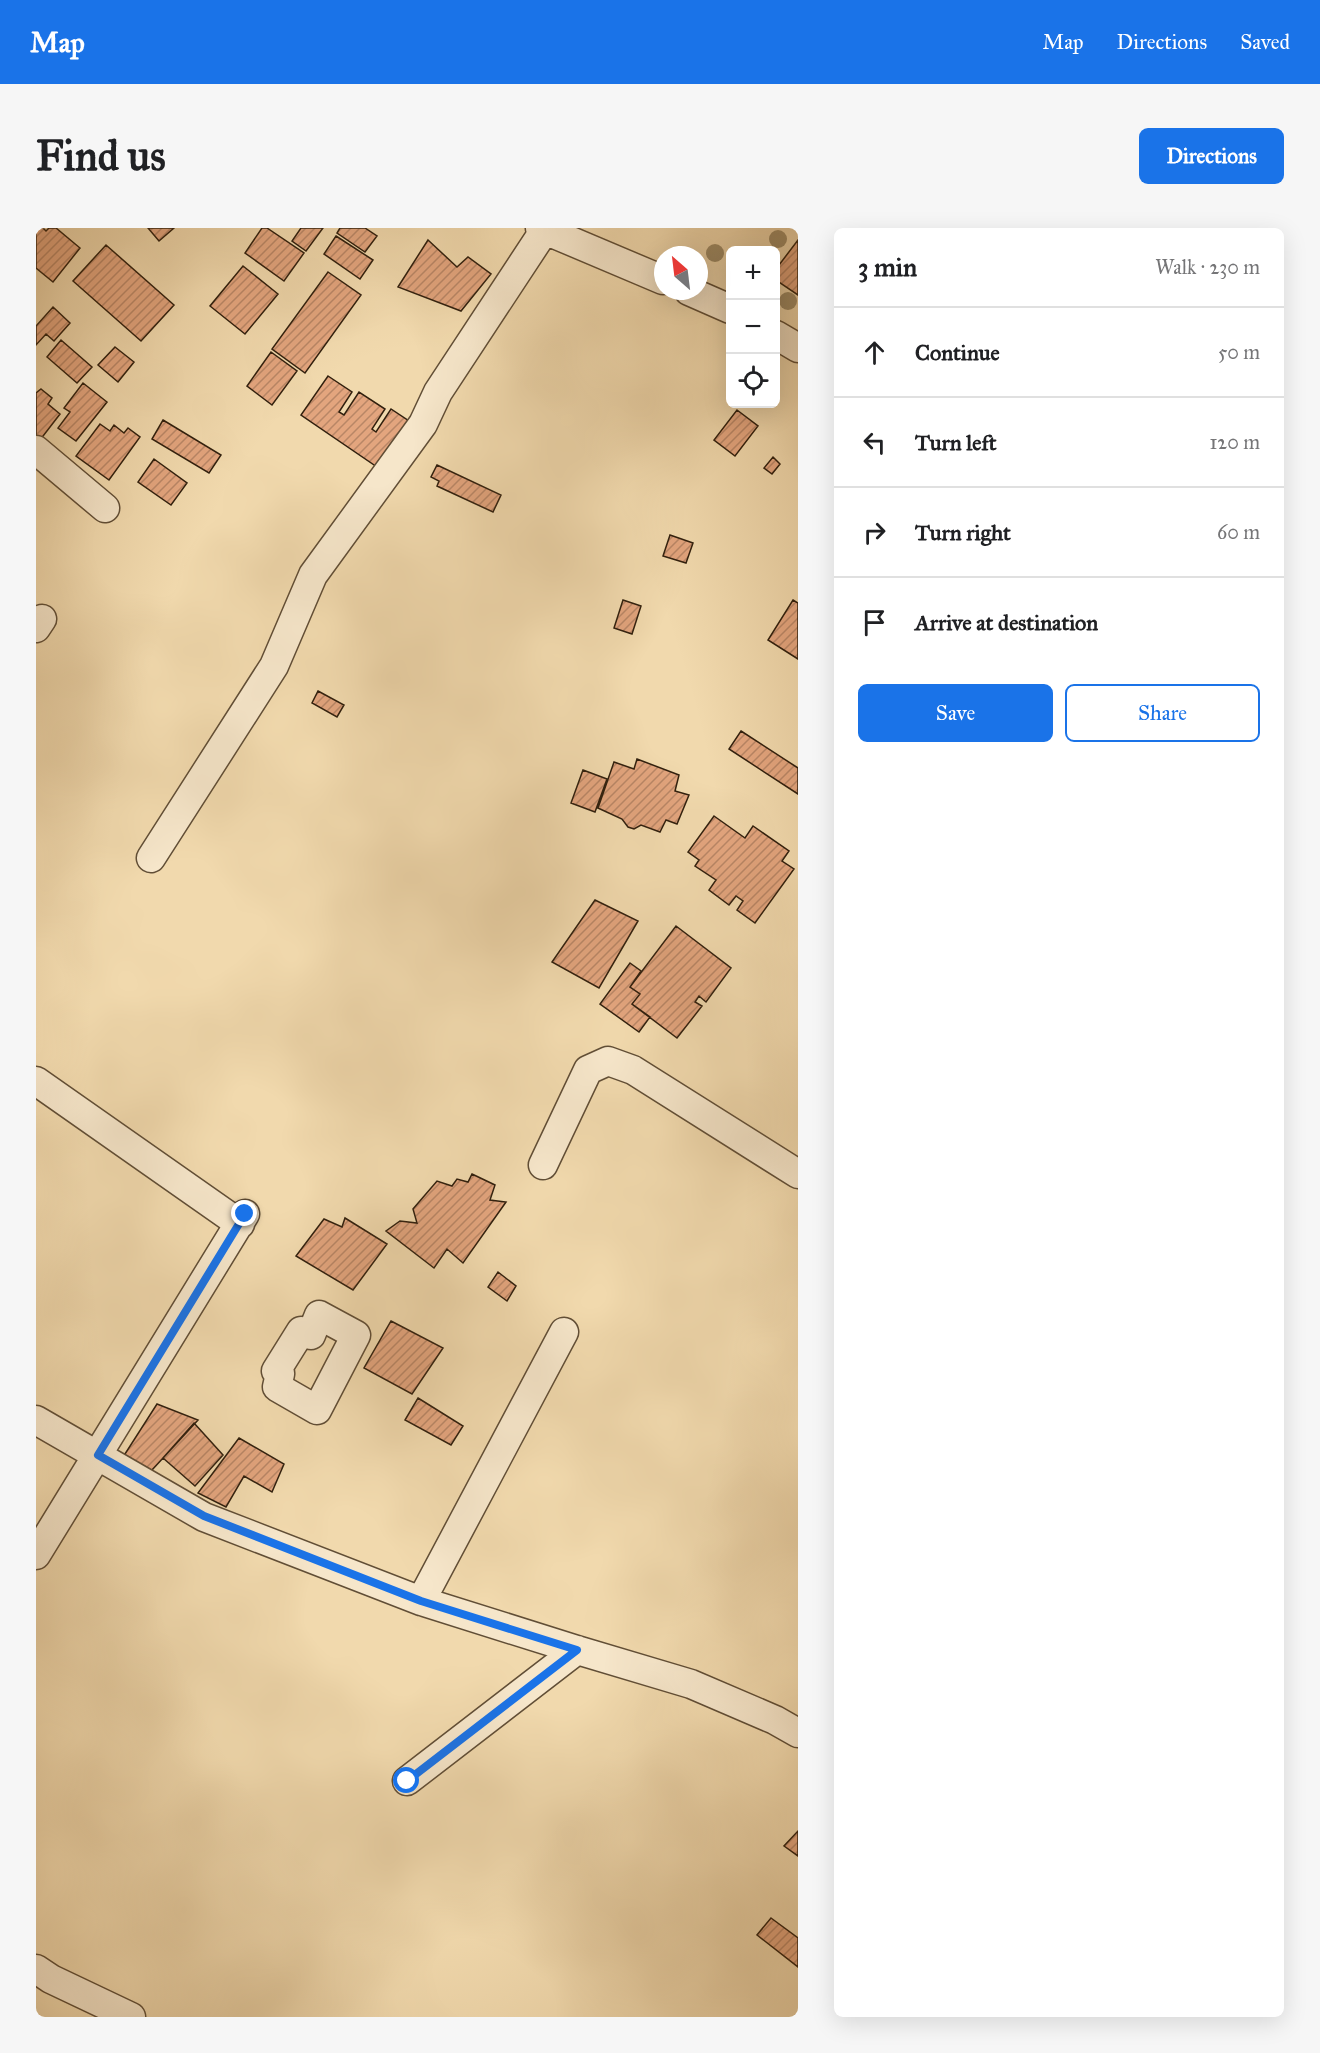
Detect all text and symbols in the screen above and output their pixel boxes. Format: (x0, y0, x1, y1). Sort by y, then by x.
text: Map (30, 25, 85, 60)
text: Map (1043, 29, 1084, 55)
text: Directions (1117, 29, 1207, 55)
text: Saved (1240, 29, 1290, 55)
button: Directions (1139, 128, 1284, 184)
text: Find us (36, 130, 166, 182)
north arrow (654, 246, 708, 300)
map controls (726, 246, 780, 408)
button: + (726, 246, 780, 300)
text: 3 min (858, 251, 917, 283)
text: Walk · 230 m (1155, 255, 1260, 279)
button: − (726, 300, 780, 354)
icon: ahead (858, 336, 891, 369)
text: Continue (915, 339, 1000, 366)
text: 50 m (1218, 340, 1260, 364)
button: locate (726, 354, 780, 408)
icon: left (858, 426, 891, 459)
text: Turn left (915, 429, 997, 456)
text: 120 m (1209, 430, 1260, 454)
icon: right (858, 516, 891, 549)
text: Turn right (915, 519, 1011, 546)
text: 60 m (1217, 520, 1260, 544)
icon: arrive (858, 606, 891, 639)
text: Arrive at destination (915, 609, 1098, 636)
button: Save (858, 684, 1053, 742)
button: Share (1065, 684, 1260, 742)
route end (231, 1200, 257, 1226)
route start (393, 1767, 419, 1793)

